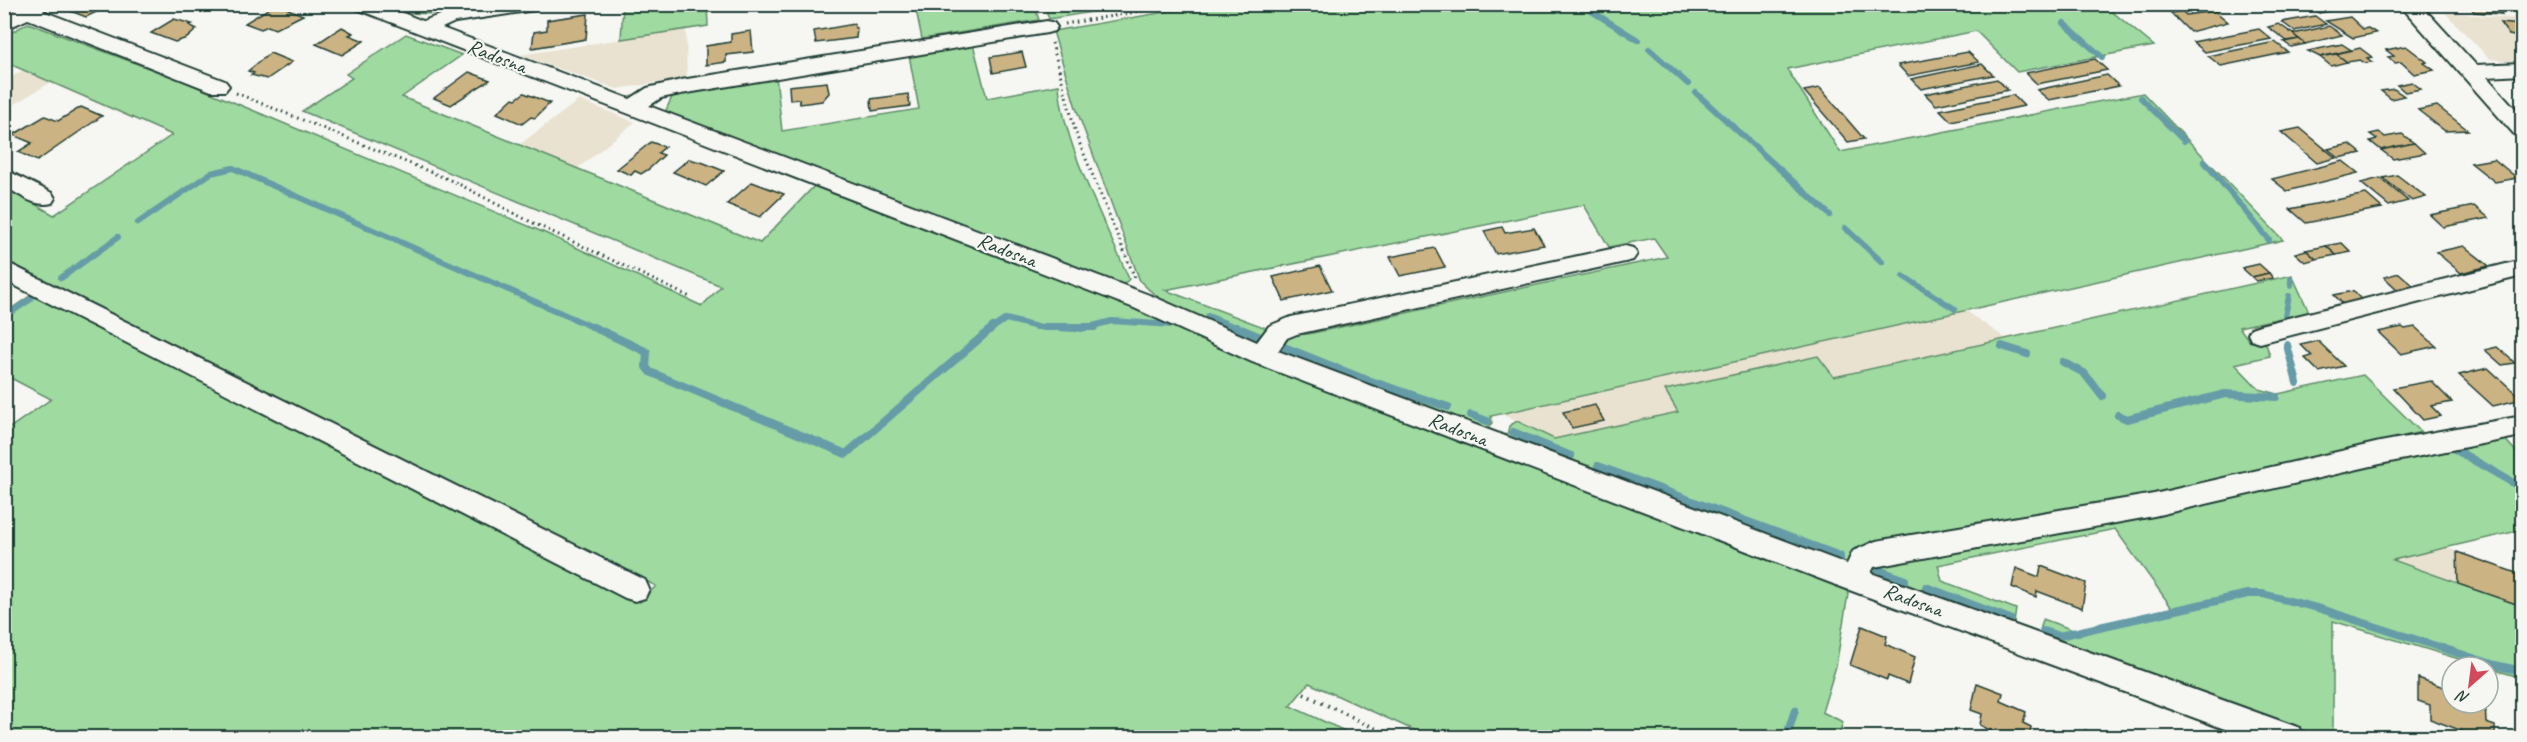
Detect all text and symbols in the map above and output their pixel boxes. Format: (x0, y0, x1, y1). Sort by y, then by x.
street label: Radosna (464, 33, 532, 80)
street label: Radosna (974, 227, 1042, 274)
street label: Radosna (1425, 406, 1493, 453)
street label: Radosna (1880, 577, 1948, 623)
north arrow (2440, 655, 2500, 715)
text: N (2452, 685, 2472, 709)

